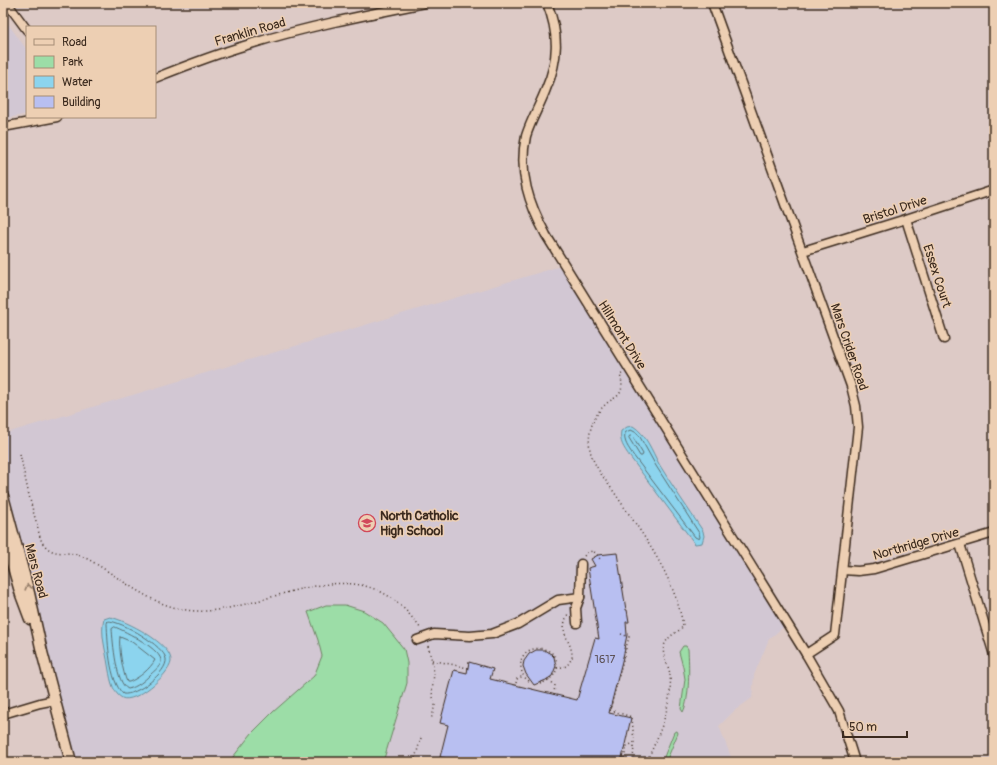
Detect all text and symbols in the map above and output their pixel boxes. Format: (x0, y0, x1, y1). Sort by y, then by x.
street label: Franklin Road (213, 14, 287, 50)
legend (26, 26, 156, 118)
text: Road (62, 35, 87, 50)
text: Park (62, 55, 83, 70)
text: Water (62, 75, 93, 90)
text: Building (62, 95, 101, 110)
street label: Bristol Drive (861, 192, 929, 228)
street label: Essex Court (919, 242, 955, 310)
street label: Hillmont Drive (595, 298, 650, 373)
street label: Mars Crider Road (827, 301, 871, 393)
place label: North Catholic High School (380, 508, 459, 539)
school or university icon: North Catholic High School (357, 513, 377, 533)
street label: Northridge Drive (871, 524, 961, 564)
street label: Mars Road (21, 542, 51, 600)
one-way arrow (24, 584, 33, 591)
house number: 1617 (595, 653, 616, 666)
scale bar (843, 713, 907, 739)
text: 50 m (849, 720, 877, 735)

